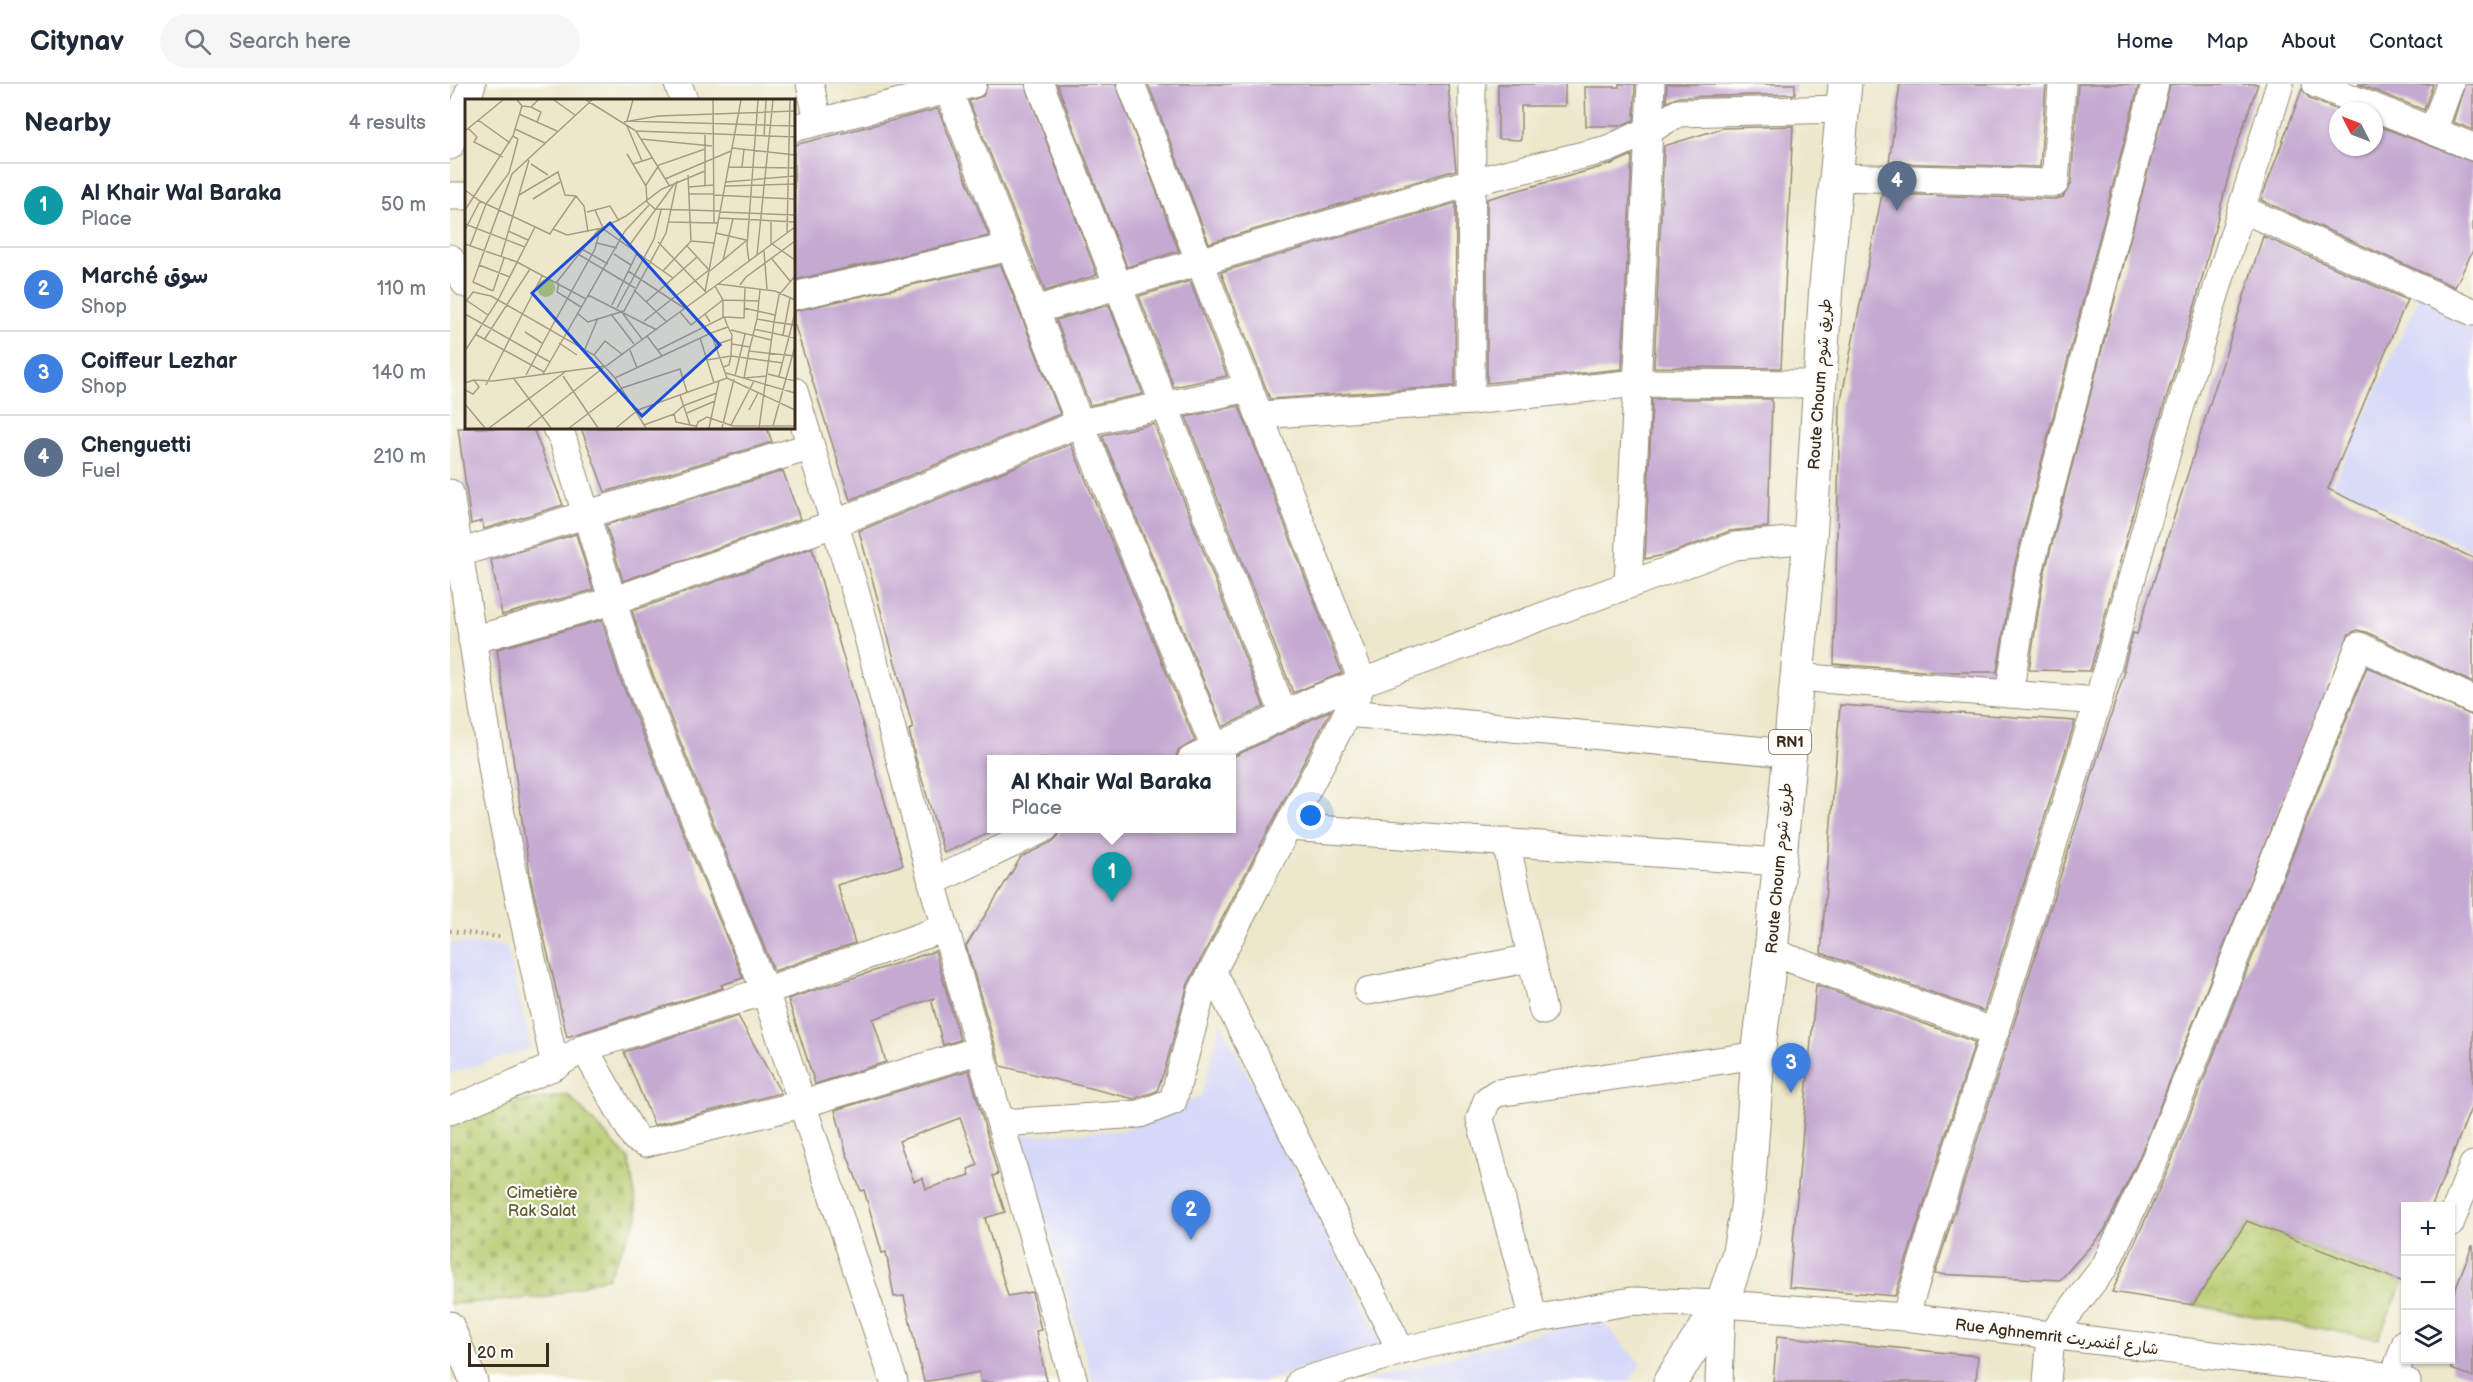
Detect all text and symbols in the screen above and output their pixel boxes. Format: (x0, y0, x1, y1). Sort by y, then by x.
search box (160, 14, 580, 68)
text: Citynav (30, 25, 124, 58)
icon: search (181, 25, 214, 58)
text: Search here (229, 28, 351, 55)
text: Home (2116, 29, 2173, 54)
text: Map (2206, 29, 2248, 54)
text: About (2281, 29, 2336, 54)
text: Contact (2369, 29, 2443, 54)
inset map (465, 99, 795, 429)
north arrow (2329, 102, 2383, 156)
text: Nearby (24, 108, 111, 139)
text: 4 results (348, 111, 426, 135)
pin: 4 (1878, 162, 1916, 211)
text: Al Khair Wal Baraka (81, 180, 282, 207)
text: 1 (39, 193, 48, 217)
text: 50 m (381, 193, 426, 217)
text: Place (81, 207, 132, 231)
text: Marché سوق (81, 263, 208, 290)
text: 2 (38, 277, 49, 301)
text: 110 m (377, 277, 426, 301)
text: Shop (81, 295, 127, 319)
street label: Route Choum طريق شوم (1805, 298, 1838, 470)
text: Coiffeur Lezhar (81, 348, 237, 375)
text: 3 (38, 361, 49, 385)
text: 140 m (372, 361, 426, 385)
text: Shop (81, 375, 127, 399)
text: Chenguetti (81, 432, 191, 459)
text: 4 (38, 445, 49, 469)
text: 210 m (373, 445, 426, 469)
text: Fuel (81, 459, 120, 483)
road number: RN1 (1769, 730, 1811, 754)
popup (987, 755, 1236, 833)
text: Al Khair Wal Baraka (1011, 769, 1212, 796)
street label: Route Choum طريق شوم (1763, 782, 1798, 954)
text: Place (1011, 796, 1062, 820)
your location (1296, 801, 1325, 830)
pin: 1 (1092, 852, 1132, 902)
pin: 3 (1772, 1044, 1810, 1093)
park label: Cimetière Rak Salat (506, 1184, 578, 1221)
pin: 2 (1172, 1190, 1210, 1240)
map controls (2401, 1202, 2455, 1364)
button: + (2401, 1202, 2455, 1256)
button: − (2401, 1256, 2455, 1310)
button: layers (2401, 1310, 2455, 1364)
street label: Rue Aghnemrit شارع أغنمريت (1954, 1316, 2160, 1360)
scale bar (468, 1340, 549, 1368)
text: 20 m (477, 1344, 513, 1363)

